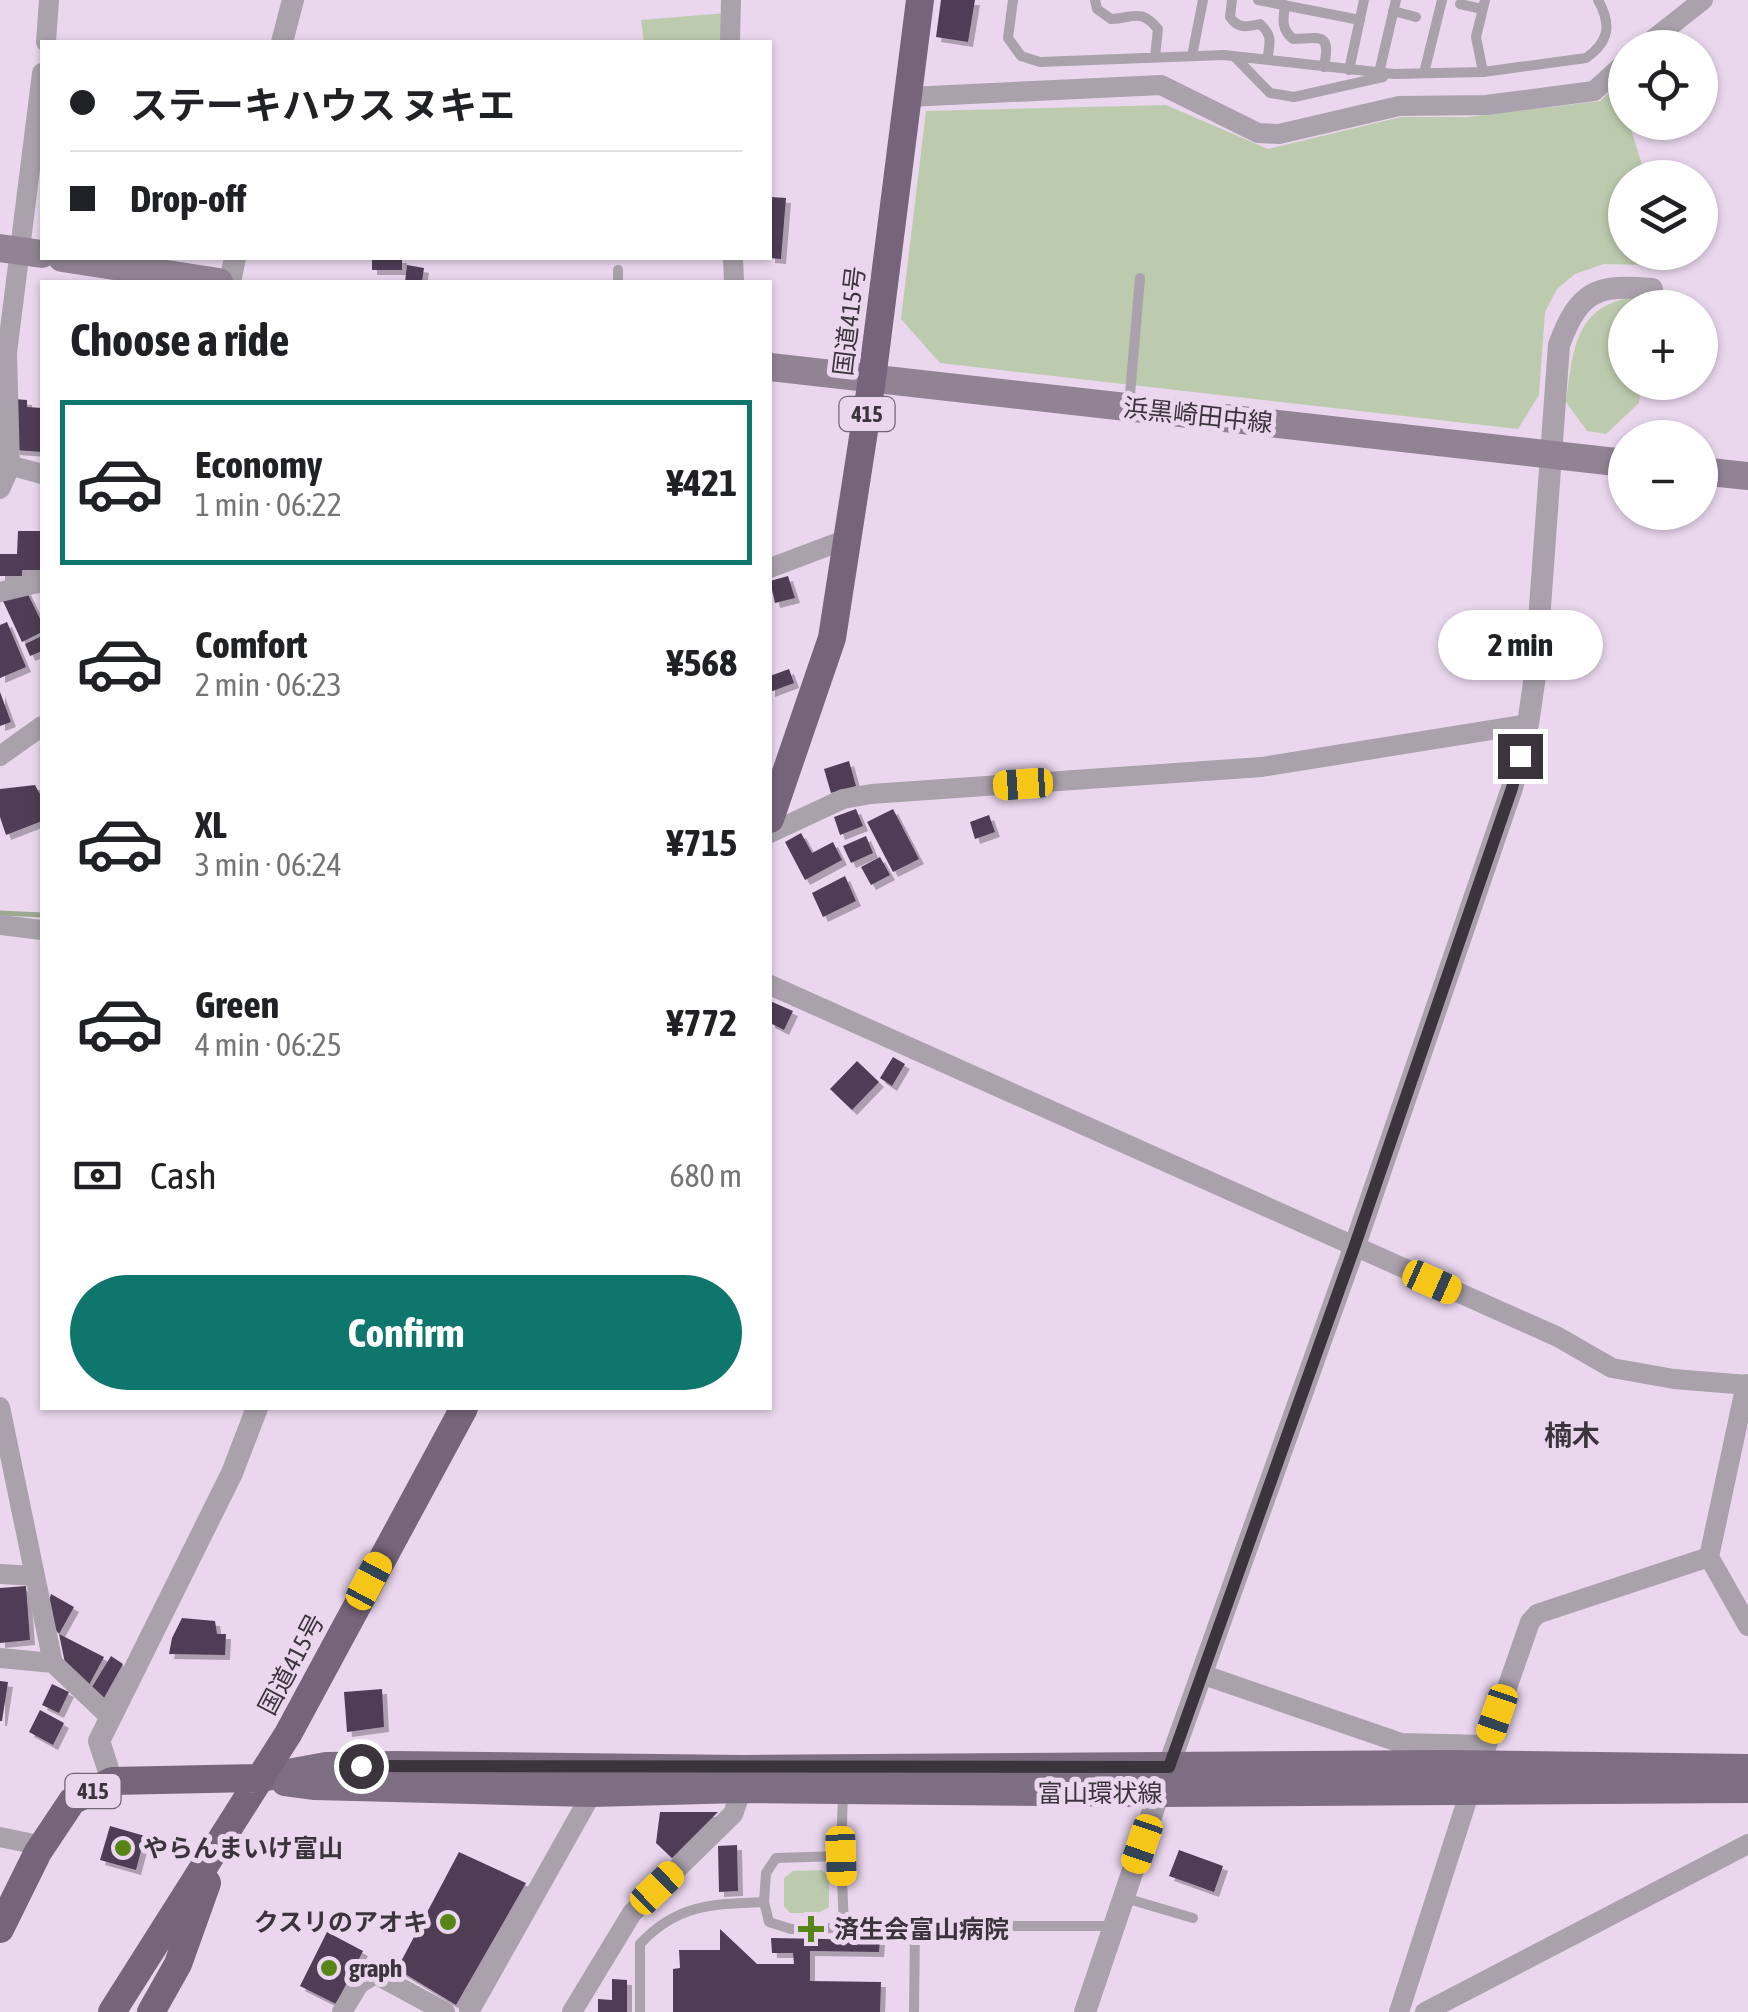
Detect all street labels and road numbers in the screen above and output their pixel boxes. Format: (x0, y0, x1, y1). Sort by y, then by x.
street label: 国道415号 (828, 265, 870, 377)
street label: 浜黒崎田中線 (1122, 393, 1274, 437)
road number: 415 (840, 397, 894, 431)
street label: 国道415号 (253, 1609, 329, 1719)
road number: 415 (66, 1774, 120, 1808)
street label: 富山環状線 (1037, 1779, 1163, 1807)

